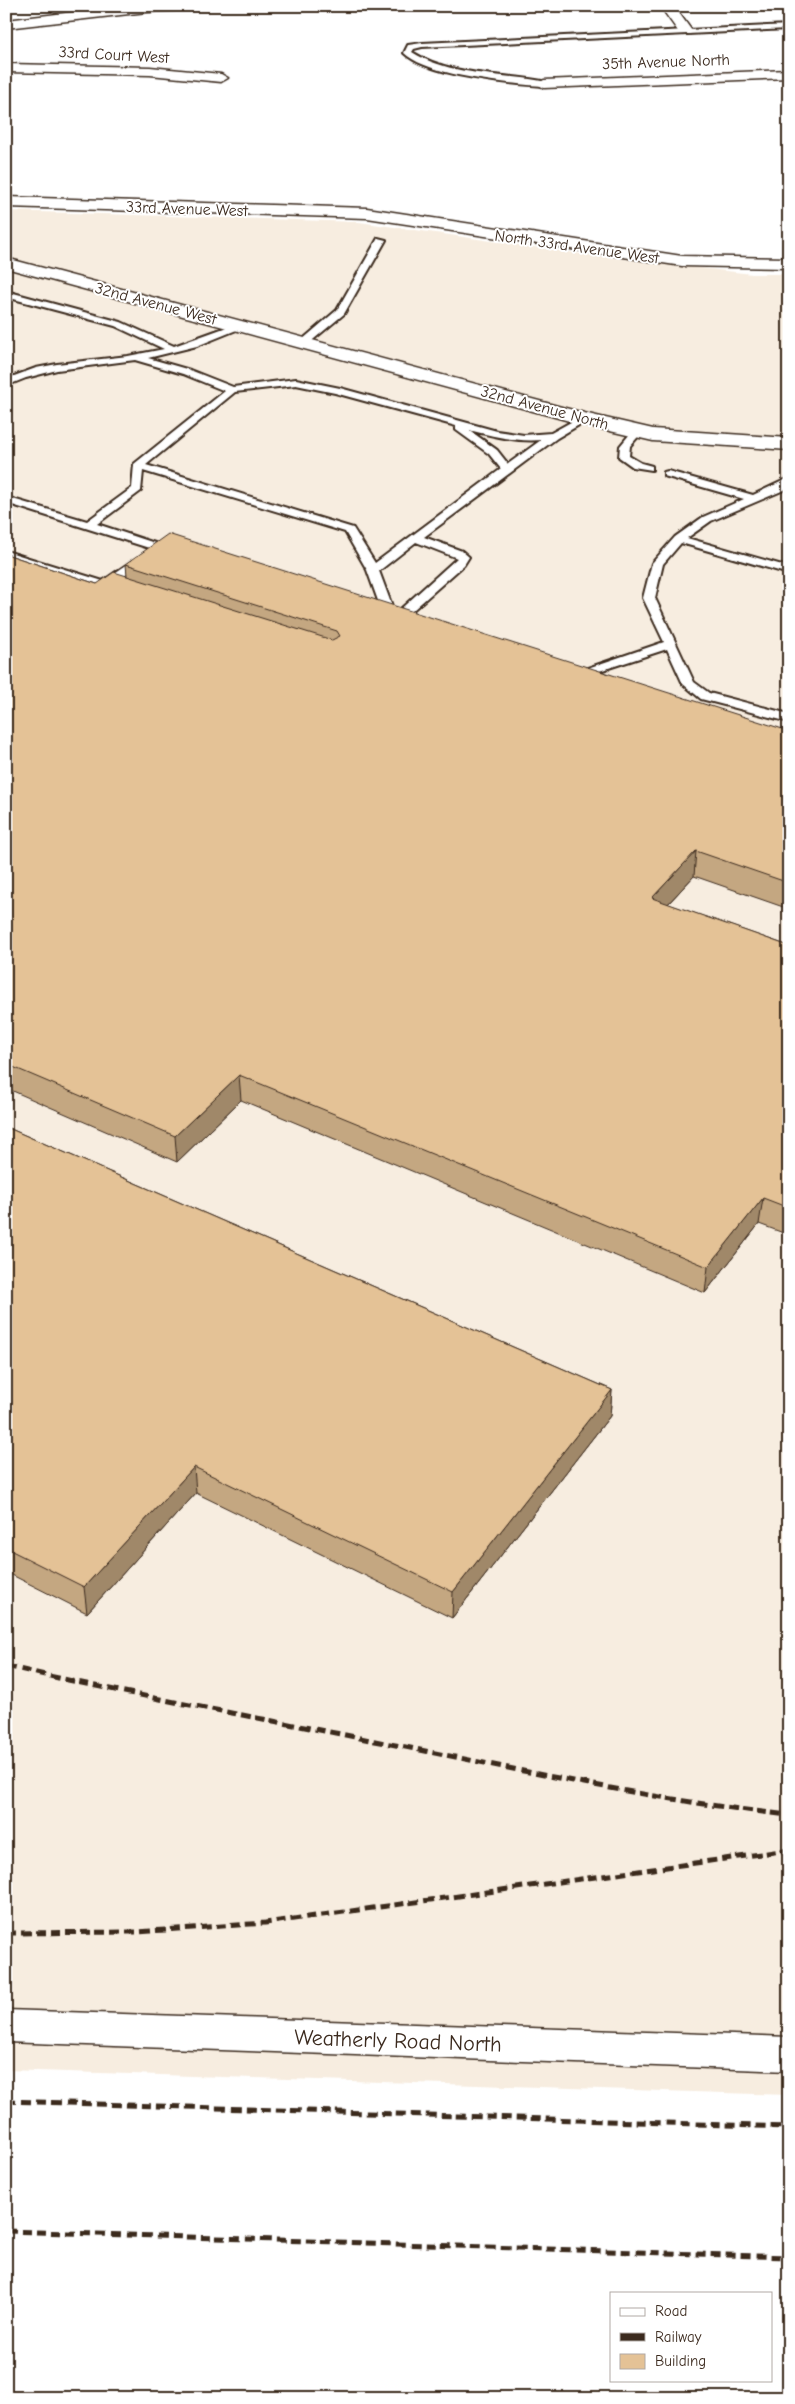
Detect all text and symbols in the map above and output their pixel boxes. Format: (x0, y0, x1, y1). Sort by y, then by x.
street label: 33rd Court West (58, 43, 170, 67)
street label: 35th Avenue North (602, 51, 730, 73)
street label: 33rd Avenue West (126, 198, 249, 220)
street label: North 33rd Avenue West (494, 227, 661, 268)
street label: 32nd Avenue West (93, 279, 219, 329)
street label: 32nd Avenue North (479, 382, 611, 434)
street label: Weatherly Road North (294, 2024, 502, 2058)
legend (610, 2292, 772, 2382)
text: Road (655, 2302, 687, 2320)
text: Railway (655, 2328, 702, 2346)
text: Building (655, 2352, 706, 2370)

